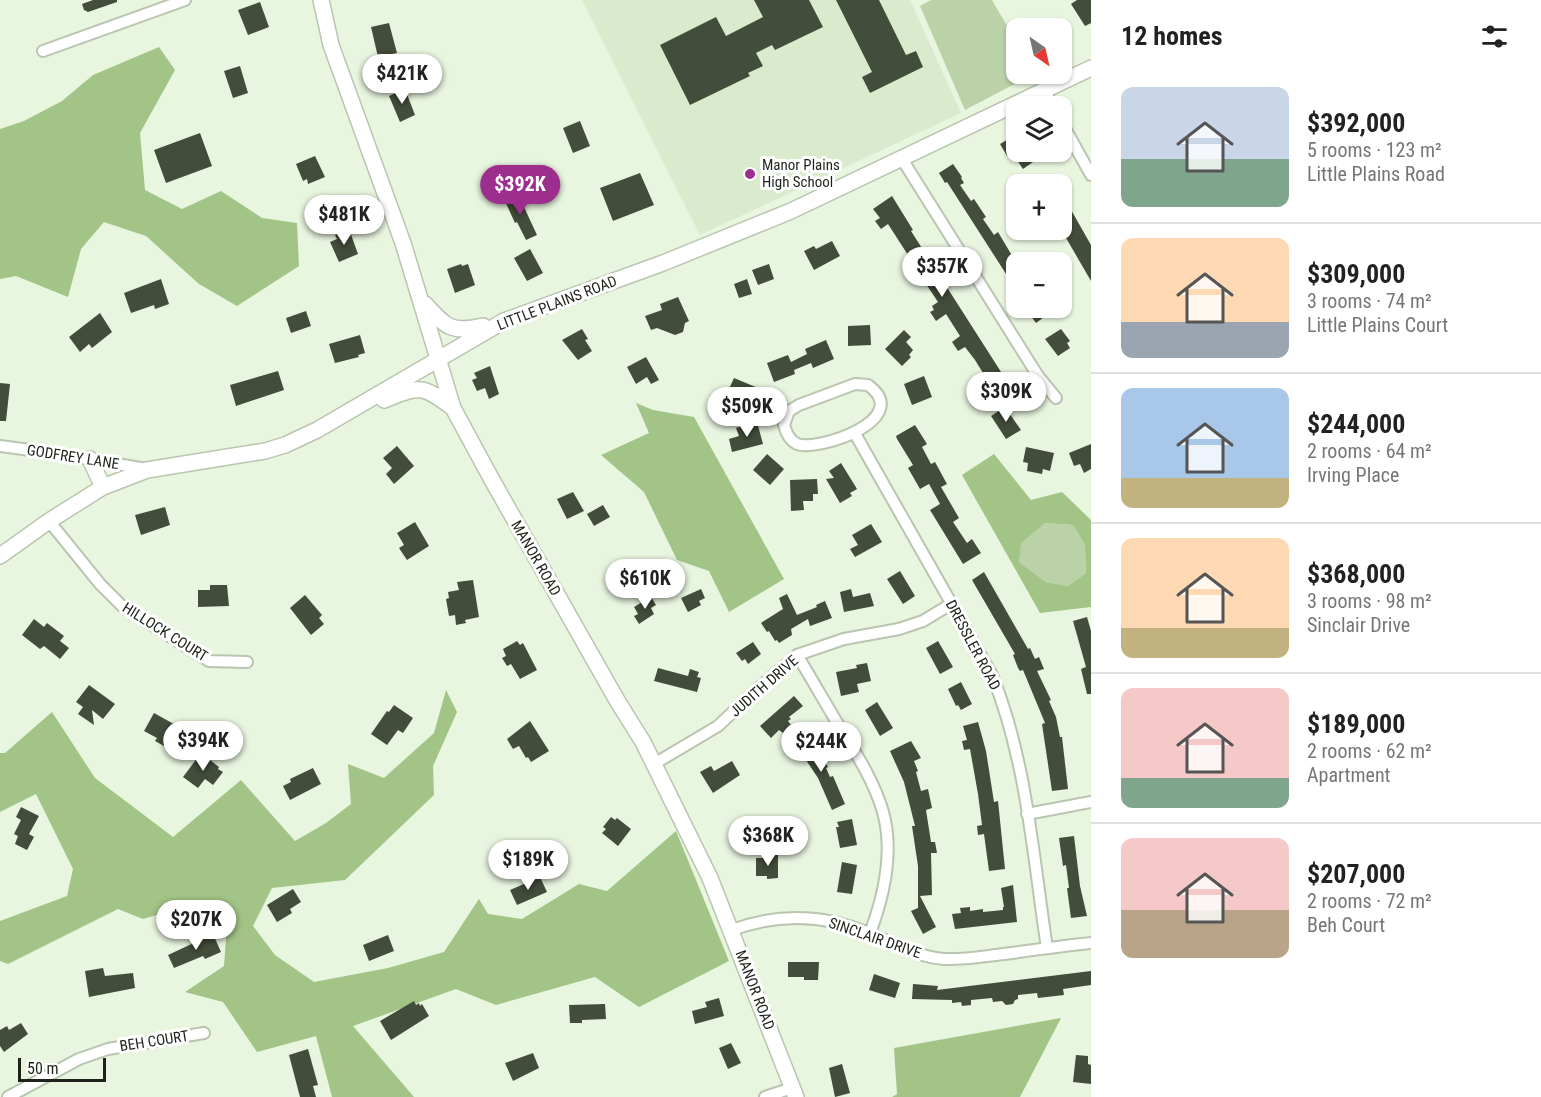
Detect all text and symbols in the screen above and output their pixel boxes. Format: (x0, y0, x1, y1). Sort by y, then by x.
north arrow (1006, 18, 1072, 84)
map controls (1006, 18, 1072, 318)
icon: filters (1478, 20, 1511, 53)
text: 12 homes (1121, 21, 1223, 51)
pin: $421K (360, 54, 444, 105)
text: $421K (376, 61, 428, 85)
button: layers (1006, 96, 1072, 162)
text: $392,000 (1307, 108, 1405, 138)
icon: home (1169, 111, 1241, 183)
text: 5 rooms · 123 m² (1307, 138, 1442, 162)
place label: Manor Plains High School (762, 156, 840, 191)
text: Little Plains Road (1307, 162, 1445, 186)
pin: $392K (478, 165, 562, 216)
marker: Manor Plains High School (743, 167, 757, 181)
text: $392K (494, 172, 546, 196)
button: + (1006, 174, 1072, 240)
pin: $481K (302, 195, 386, 246)
text: $481K (318, 202, 370, 226)
pin: $357K (900, 247, 984, 298)
button: − (1006, 252, 1072, 318)
text: $357K (916, 254, 968, 278)
text: $309,000 (1307, 259, 1405, 289)
icon: home (1169, 262, 1241, 334)
street label: LITTLE PLAINS ROAD (494, 272, 620, 334)
text: 3 rooms · 74 m² (1307, 289, 1432, 313)
text: Little Plains Court (1307, 313, 1448, 337)
pin: $309K (964, 372, 1048, 423)
text: $309K (980, 379, 1032, 403)
pin: $509K (705, 387, 789, 438)
text: $509K (721, 394, 773, 418)
text: $244,000 (1307, 409, 1405, 439)
icon: home (1169, 412, 1241, 484)
text: 2 rooms · 64 m² (1307, 439, 1432, 463)
street label: GODFREY LANE (26, 441, 120, 473)
text: Irving Place (1307, 463, 1399, 487)
street label: MANOR ROAD (507, 517, 565, 599)
pin: $610K (603, 559, 687, 610)
text: $368,000 (1307, 559, 1405, 589)
icon: home (1169, 562, 1241, 634)
text: $610K (619, 566, 671, 590)
text: 3 rooms · 98 m² (1307, 589, 1432, 613)
street label: DRESSLER ROAD (942, 597, 1004, 693)
street label: HILLOCK COURT (119, 599, 211, 665)
text: Sinclair Drive (1307, 613, 1410, 637)
street label: JUDITH DRIVE (726, 651, 802, 721)
text: $189,000 (1307, 709, 1405, 739)
icon: home (1169, 712, 1241, 784)
pin: $394K (161, 721, 245, 772)
pin: $244K (779, 722, 863, 773)
text: $394K (177, 728, 229, 752)
text: $244K (795, 729, 847, 753)
text: 2 rooms · 62 m² (1307, 739, 1432, 763)
text: Apartment (1307, 763, 1391, 787)
pin: $368K (726, 816, 810, 867)
text: $368K (742, 823, 794, 847)
pin: $189K (486, 840, 570, 891)
text: $189K (502, 847, 554, 871)
text: $207,000 (1307, 859, 1405, 889)
icon: home (1169, 862, 1241, 934)
text: 2 rooms · 72 m² (1307, 889, 1432, 913)
pin: $207K (154, 900, 238, 951)
text: $207K (170, 907, 222, 931)
text: Beh Court (1307, 913, 1385, 937)
street label: SINCLAIR DRIVE (826, 914, 924, 962)
street label: MANOR ROAD (732, 948, 778, 1032)
street label: BEH COURT (118, 1027, 190, 1055)
scale bar (18, 1055, 106, 1082)
text: 50 m (27, 1059, 59, 1078)

